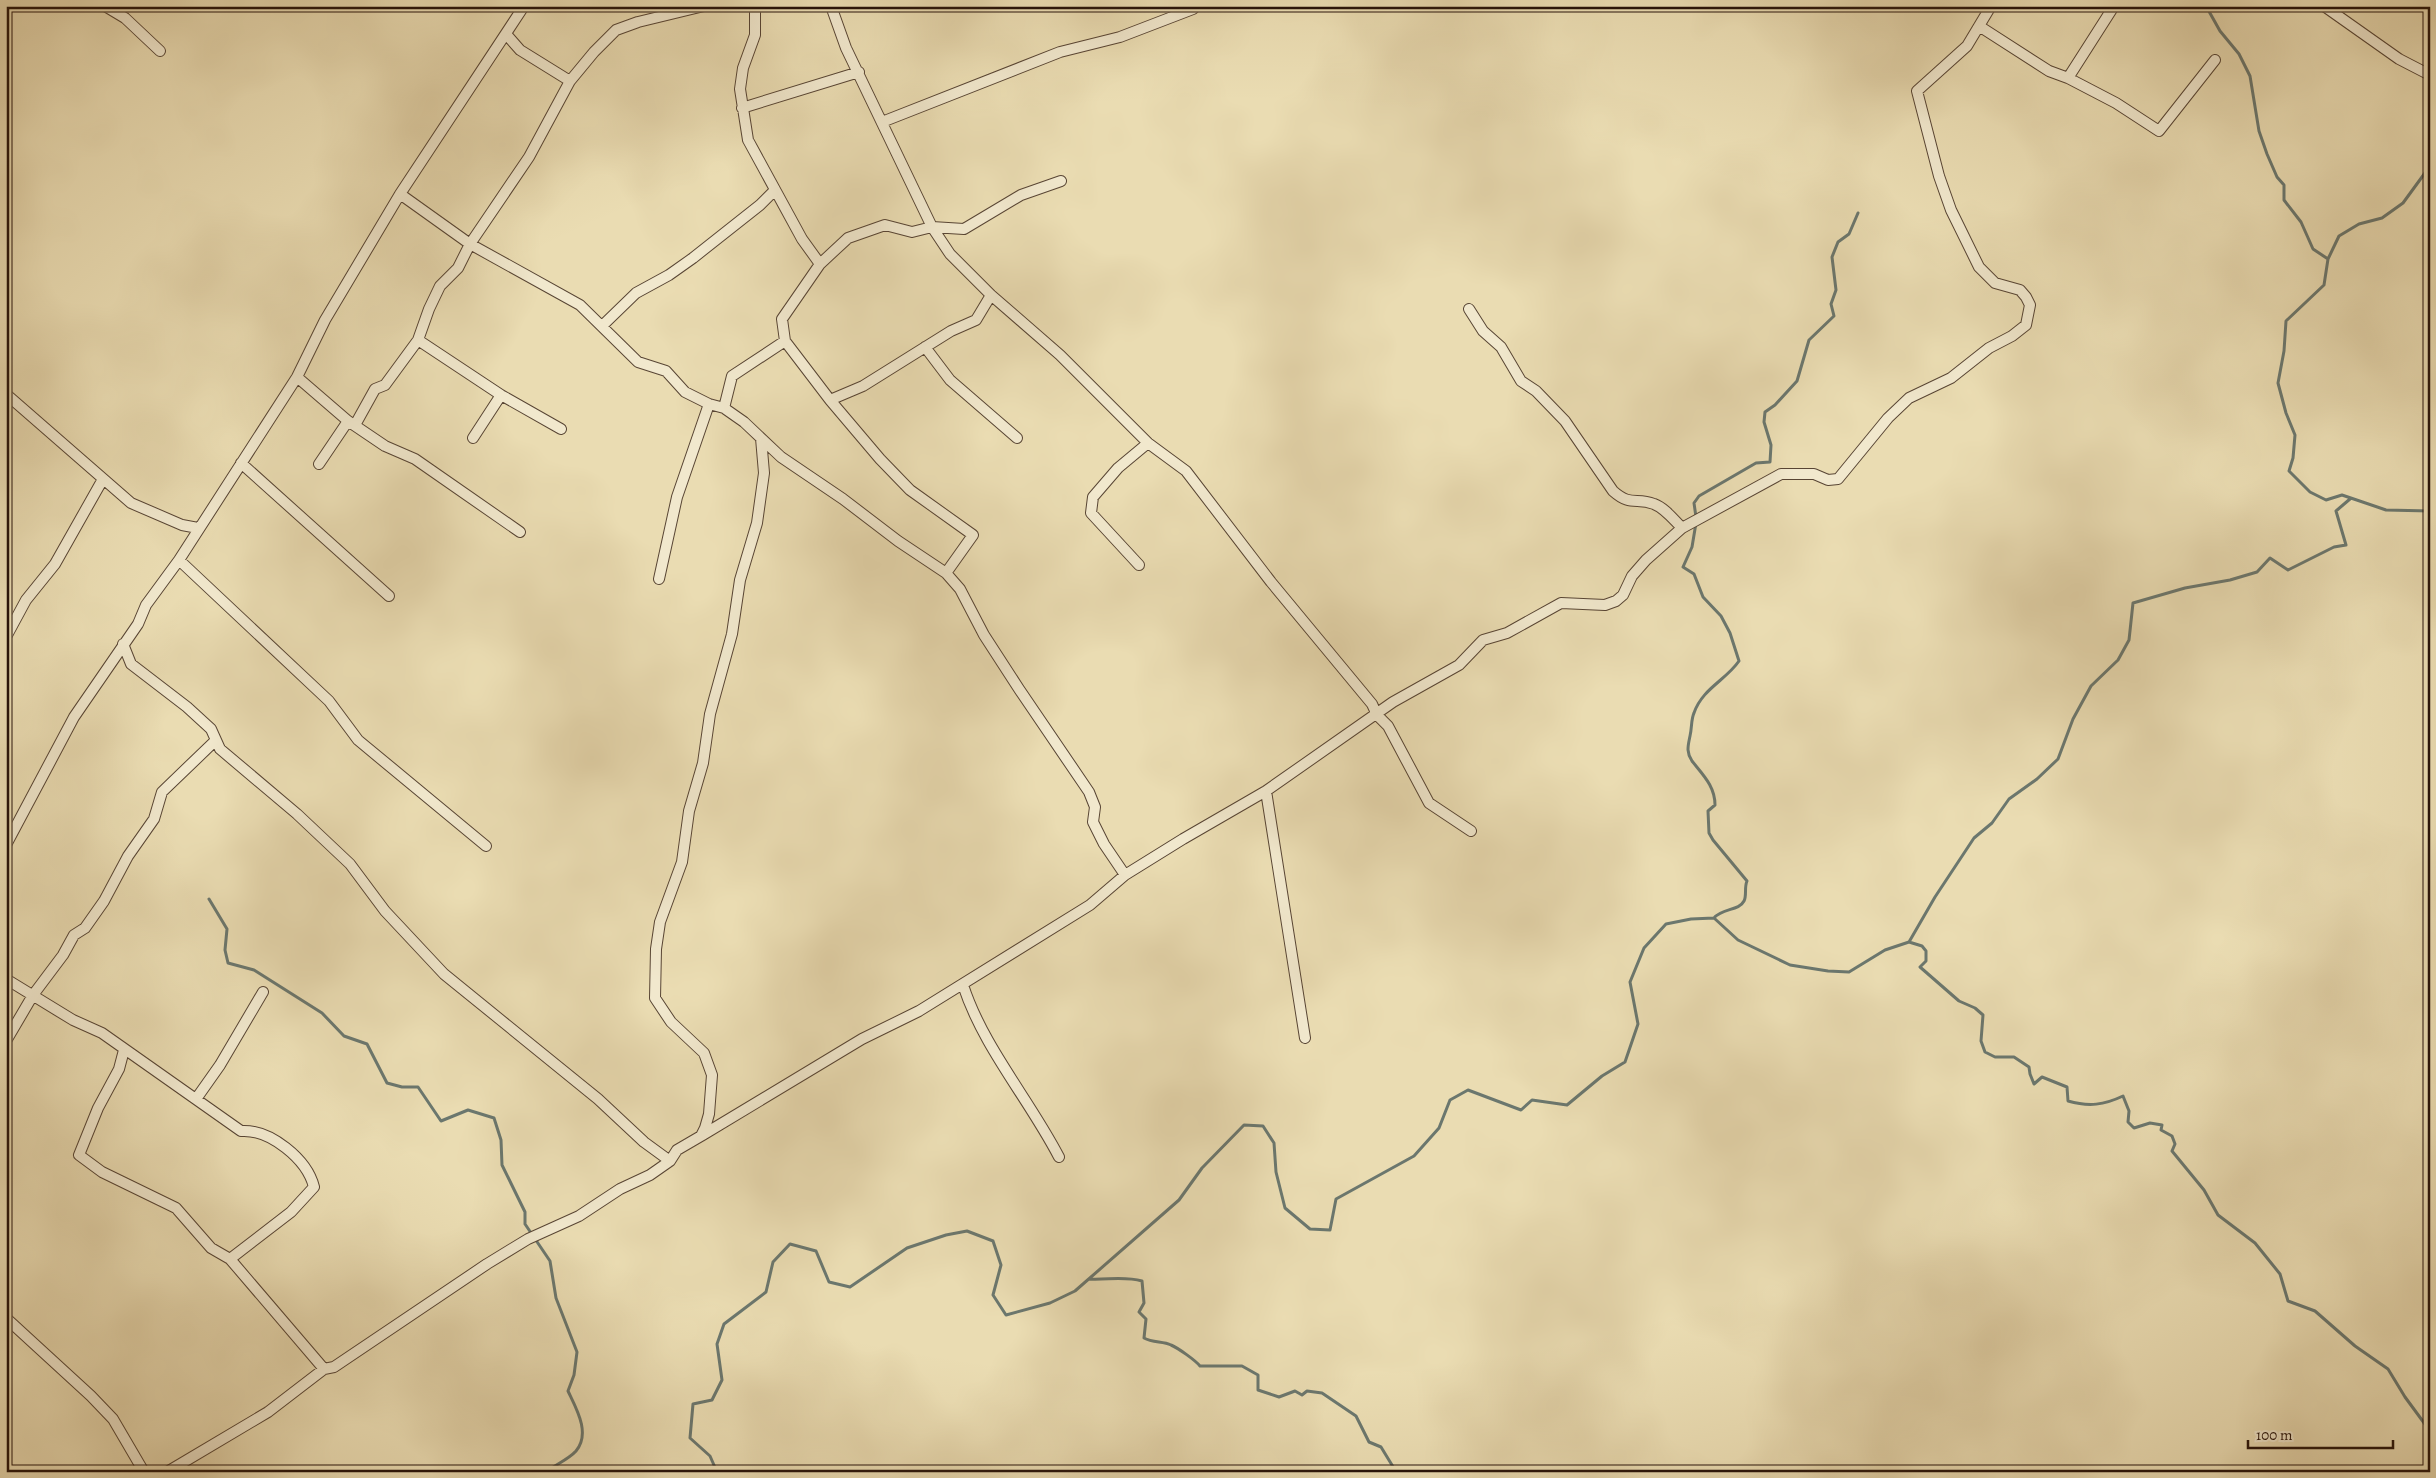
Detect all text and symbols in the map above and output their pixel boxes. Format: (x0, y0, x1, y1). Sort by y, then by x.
scale bar (2248, 1418, 2394, 1450)
text: 100 m (2256, 1425, 2293, 1445)

